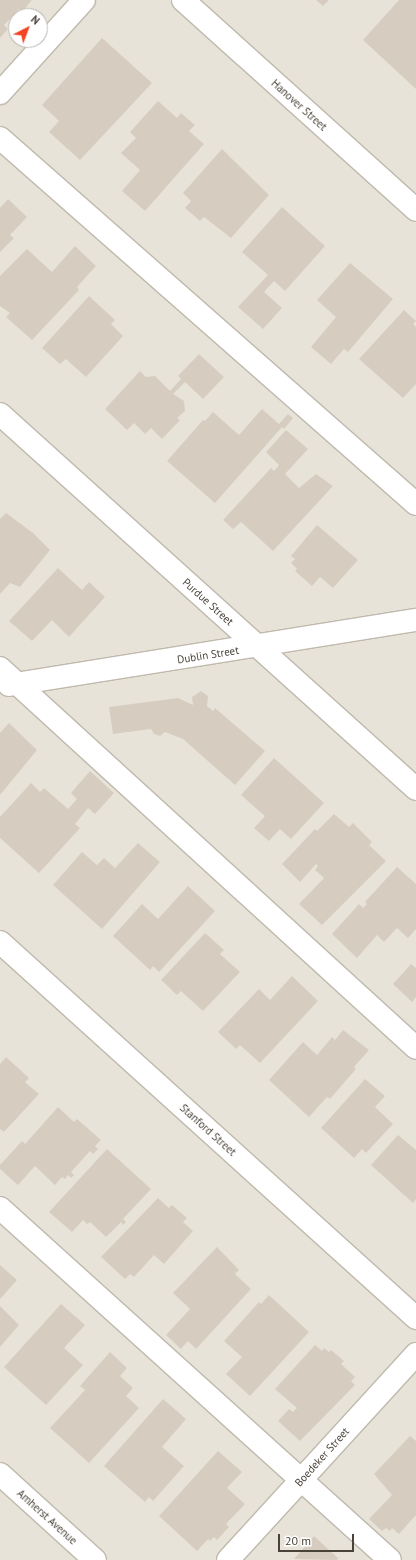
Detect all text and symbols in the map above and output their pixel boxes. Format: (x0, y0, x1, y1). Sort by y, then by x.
north arrow (8, 8, 48, 48)
text: N (28, 12, 43, 27)
street label: Hanover Street (269, 77, 329, 133)
street label: Purdue Street (180, 576, 236, 628)
street label: Dublin Street (176, 644, 240, 666)
street label: Stanford Street (177, 1101, 239, 1159)
street label: Boedeker Street (292, 1425, 352, 1489)
street label: Amherst Avenue (14, 1487, 80, 1547)
scale bar (280, 1526, 356, 1552)
text: 20 m (285, 1533, 311, 1548)

